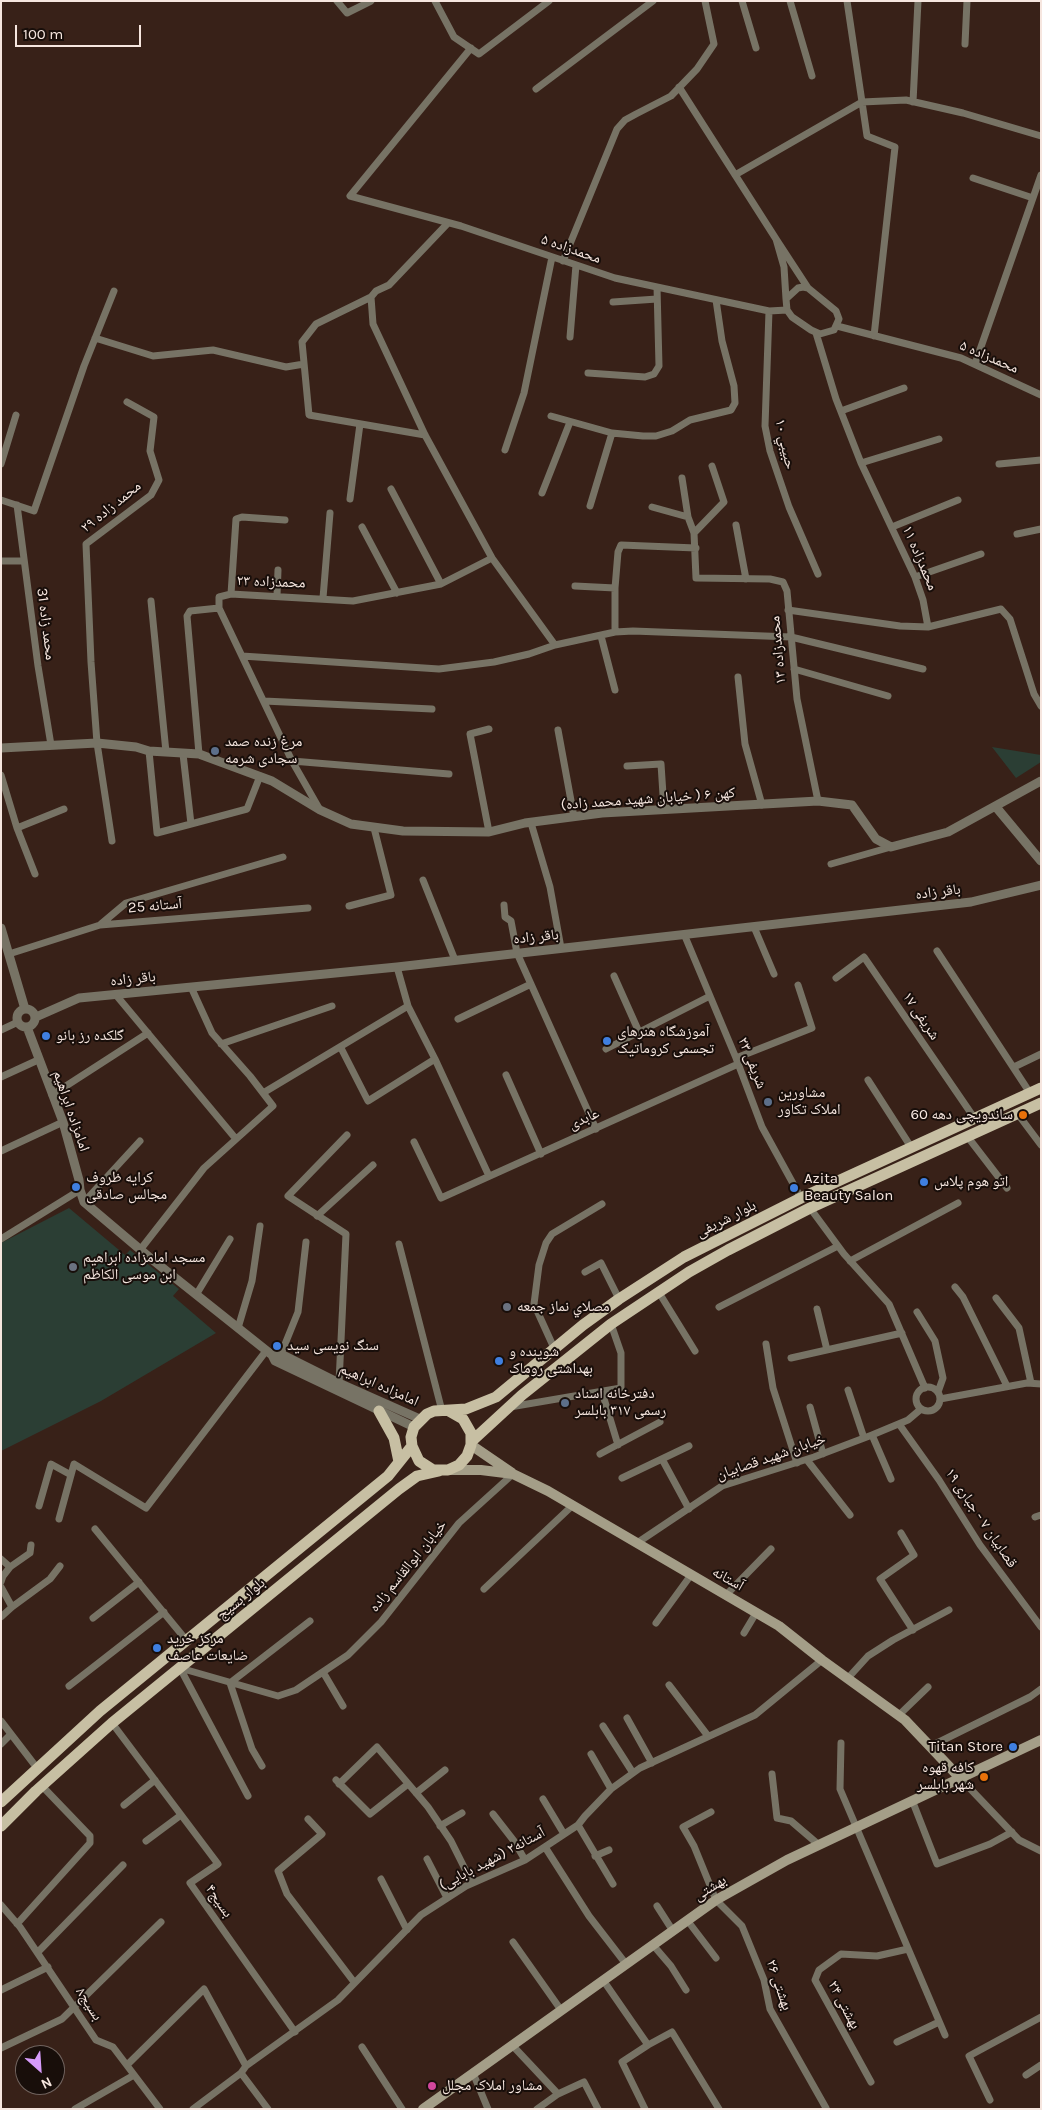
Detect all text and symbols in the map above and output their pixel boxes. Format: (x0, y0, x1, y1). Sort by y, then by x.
scale bar (18, 15, 144, 47)
text: 100 m (23, 25, 63, 43)
street label: محمدزاده ۵ (539, 230, 603, 268)
street label: محمدزاده ۵ (957, 337, 1021, 377)
street label: حبيبي ١٠ (771, 417, 799, 471)
street label: محمد زاده ۲۹ (77, 477, 145, 537)
street label: محمدزاده ۱۱ (898, 523, 942, 593)
street label: محمدزاده ۲۳ (236, 572, 306, 592)
street label: محمد زاده 31 (33, 587, 59, 661)
street label: محمدزاده ۱۳ (766, 615, 790, 685)
place label: مرغ زنده صمد سجادی شرمه (225, 733, 302, 768)
marker: مرغ زنده صمد سجادی شرمه (209, 745, 221, 757)
street label: کهن ۶ ( خیابان شهید محمد زاده) (560, 784, 736, 814)
street label: باقر زاده (914, 880, 962, 904)
street label: آستانه 25 (127, 895, 183, 917)
street label: باقر زاده (512, 926, 560, 948)
street label: باقر زاده (109, 968, 157, 990)
street label: شریفی ۱۷ (898, 988, 944, 1044)
place label: آموزشگاه هنرهای تجسمی کروماتیک (617, 1023, 714, 1058)
place label: گلکده رز بانو (56, 1027, 124, 1045)
marker: گلکده رز بانو (40, 1030, 52, 1042)
street label: شریفی ۲۳ (734, 1034, 770, 1092)
marker: آموزشگاه هنرهای تجسمی کروماتیک (601, 1035, 613, 1047)
street label: امامزاده ابراهیم (49, 1068, 93, 1154)
place label: مشاورین املاک تکاور (778, 1084, 841, 1119)
marker: مشاورین املاک تکاور (762, 1096, 774, 1108)
street label: عابدی (566, 1104, 602, 1134)
place label: ساندویچی دهه 60 (910, 1106, 1013, 1124)
marker: ساندویچی دهه 60 (1017, 1109, 1029, 1121)
place label: کرایه ظروف مجالس صادقی (86, 1169, 167, 1204)
place label: Azita Beauty Salon (804, 1170, 893, 1205)
place label: اتو هوم پلاس (934, 1173, 1008, 1191)
marker: اتو هوم پلاس (918, 1176, 930, 1188)
marker: کرایه ظروف مجالس صادقی (70, 1181, 82, 1193)
marker: Azita Beauty Salon (788, 1182, 800, 1194)
street label: بلوار شریفی (693, 1196, 759, 1242)
place label: مسجد امامزاده ابراهیم ابن موسی الکاظم (83, 1249, 205, 1284)
marker: مسجد امامزاده ابراهیم ابن موسی الکاظم (67, 1261, 79, 1273)
place label: مصلاي نماز جمعه (517, 1298, 610, 1316)
marker: مصلاي نماز جمعه (501, 1301, 513, 1313)
place label: سنگ نویسی سید (287, 1337, 379, 1355)
marker: سنگ نویسی سید (271, 1340, 283, 1352)
place label: شوینده و بهداشتی روماک (509, 1343, 593, 1378)
marker: شوینده و بهداشتی روماک (493, 1355, 505, 1367)
street label: امامزاده ابراهیم (337, 1360, 421, 1410)
place label: دفترخانه اسناد رسمی ۳۱۷ بابلسر (575, 1385, 666, 1420)
marker: دفترخانه اسناد رسمی ۳۱۷ بابلسر (559, 1397, 571, 1409)
street label: خیابان شهید قصابیان (714, 1430, 828, 1484)
street label: قصابيان ۷ - جباری ۱۹ (941, 1465, 1021, 1571)
street label: خیابان ابوالقاسم زاده (365, 1516, 451, 1616)
street label: آستانه (709, 1563, 747, 1595)
street label: بلوار بسیج (213, 1574, 269, 1624)
place label: مرکز خرید ضایعات عاصف (167, 1630, 248, 1665)
marker: مرکز خرید ضایعات عاصف (151, 1642, 163, 1654)
place label: Titan Store (928, 1738, 1003, 1756)
marker: Titan Store (1007, 1741, 1019, 1753)
place label: کافه قهوه شهر بابلسر (917, 1759, 974, 1794)
marker: کافه قهوه شهر بابلسر (978, 1771, 990, 1783)
street label: آستانه۲ (شهید بابایی) (436, 1823, 548, 1895)
street label: بهشتی (690, 1871, 730, 1905)
street label: بسیج۴ (201, 1881, 237, 1921)
street label: بهشتی ۲۶ (762, 1957, 796, 2013)
street label: بهشتی ۲۴ (824, 1978, 864, 2032)
street label: بسیج۸ (72, 1984, 106, 2024)
north arrow (15, 2045, 65, 2095)
text: N (38, 2073, 55, 2093)
place label: مشاور املاک مجلل (442, 2077, 542, 2095)
marker: مشاور املاک مجلل (426, 2080, 438, 2092)

